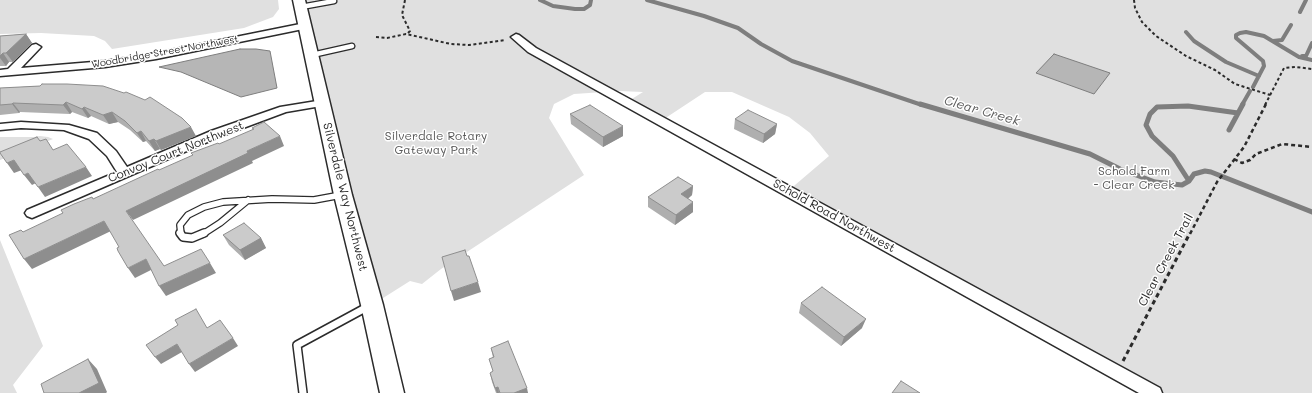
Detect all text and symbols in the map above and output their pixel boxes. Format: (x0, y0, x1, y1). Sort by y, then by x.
street label: Woodbridge Street Northwest (90, 33, 240, 71)
water label: Clear Creek (942, 93, 1022, 129)
street label: Convoy Court Northwest (106, 118, 246, 186)
street label: Silverdale Way Northwest (320, 121, 370, 273)
park label: Silverdale Rotary Gateway Park (385, 129, 487, 157)
park label: Schold Farm - Clear Creek (1093, 164, 1175, 192)
street label: Schold Road Northwest (770, 176, 898, 256)
street label: Clear Creek Trail (1135, 211, 1197, 309)

